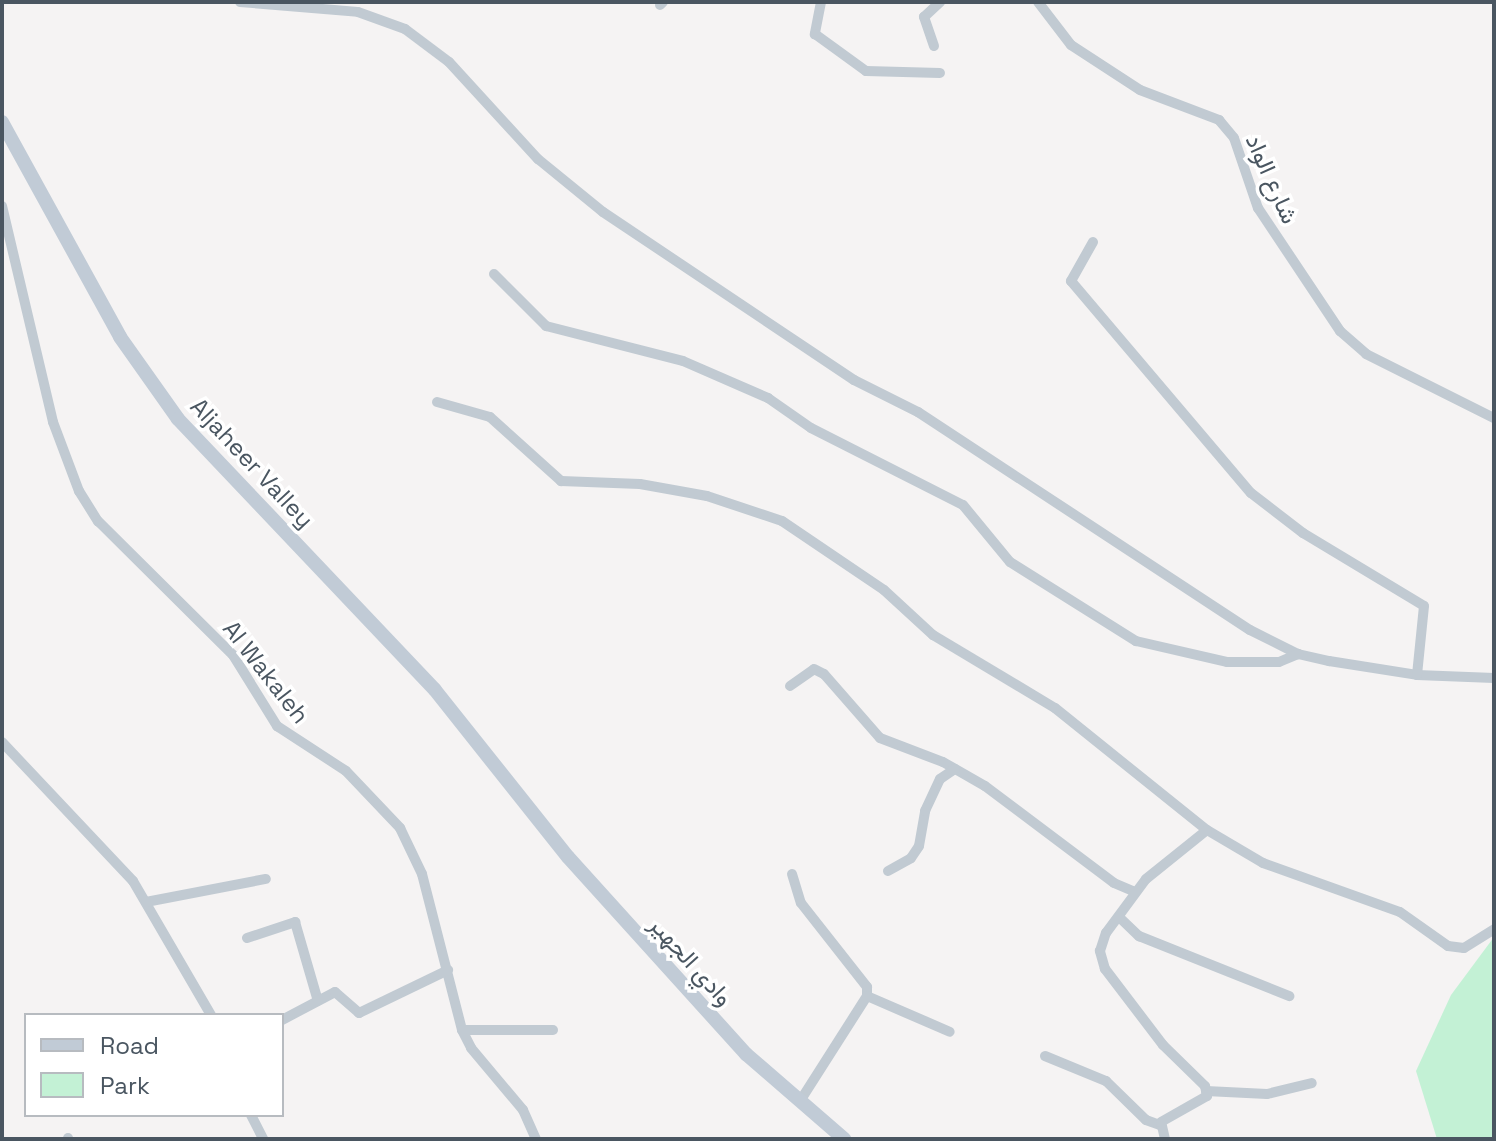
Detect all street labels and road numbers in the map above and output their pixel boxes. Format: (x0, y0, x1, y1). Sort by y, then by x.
street label: شارع الواد (1240, 130, 1304, 228)
street label: Aljaheer Valley (184, 392, 320, 534)
street label: Al Wakaleh (217, 615, 315, 729)
street label: وادي الجهير (643, 910, 739, 1012)

